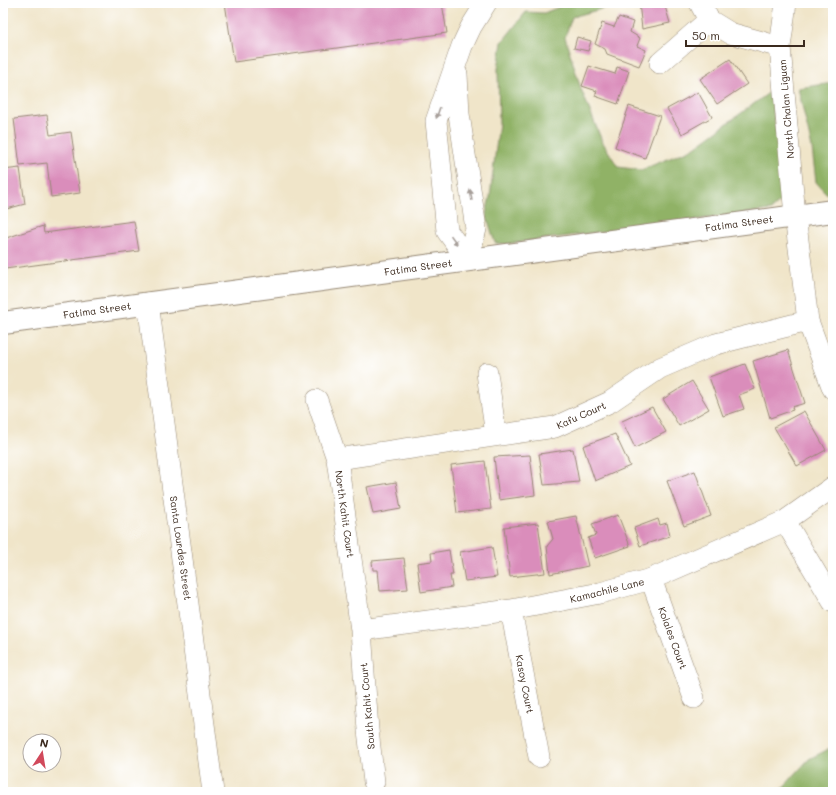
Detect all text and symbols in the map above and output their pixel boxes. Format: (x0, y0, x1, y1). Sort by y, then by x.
scale bar (686, 22, 804, 48)
text: 50 m (692, 27, 720, 43)
street label: North Chalan Liguan (775, 59, 797, 159)
one-way arrow (435, 108, 441, 120)
one-way arrow (468, 189, 474, 201)
street label: Fatima Street (704, 211, 774, 235)
one-way arrow (450, 235, 458, 245)
street label: Fatima Street (383, 255, 453, 279)
street label: Fatima Street (62, 298, 132, 322)
street label: Kafu Court (554, 398, 608, 432)
street label: North Kahit Court (332, 469, 358, 559)
street label: Santa Lourdes Street (167, 495, 195, 601)
street label: Kamachile Lane (568, 574, 646, 606)
street label: Kolales Court (655, 605, 691, 671)
street label: Kasoy Court (512, 653, 538, 715)
street label: South Kahit Court (356, 662, 378, 750)
north arrow (22, 733, 62, 773)
text: N (39, 735, 50, 751)

